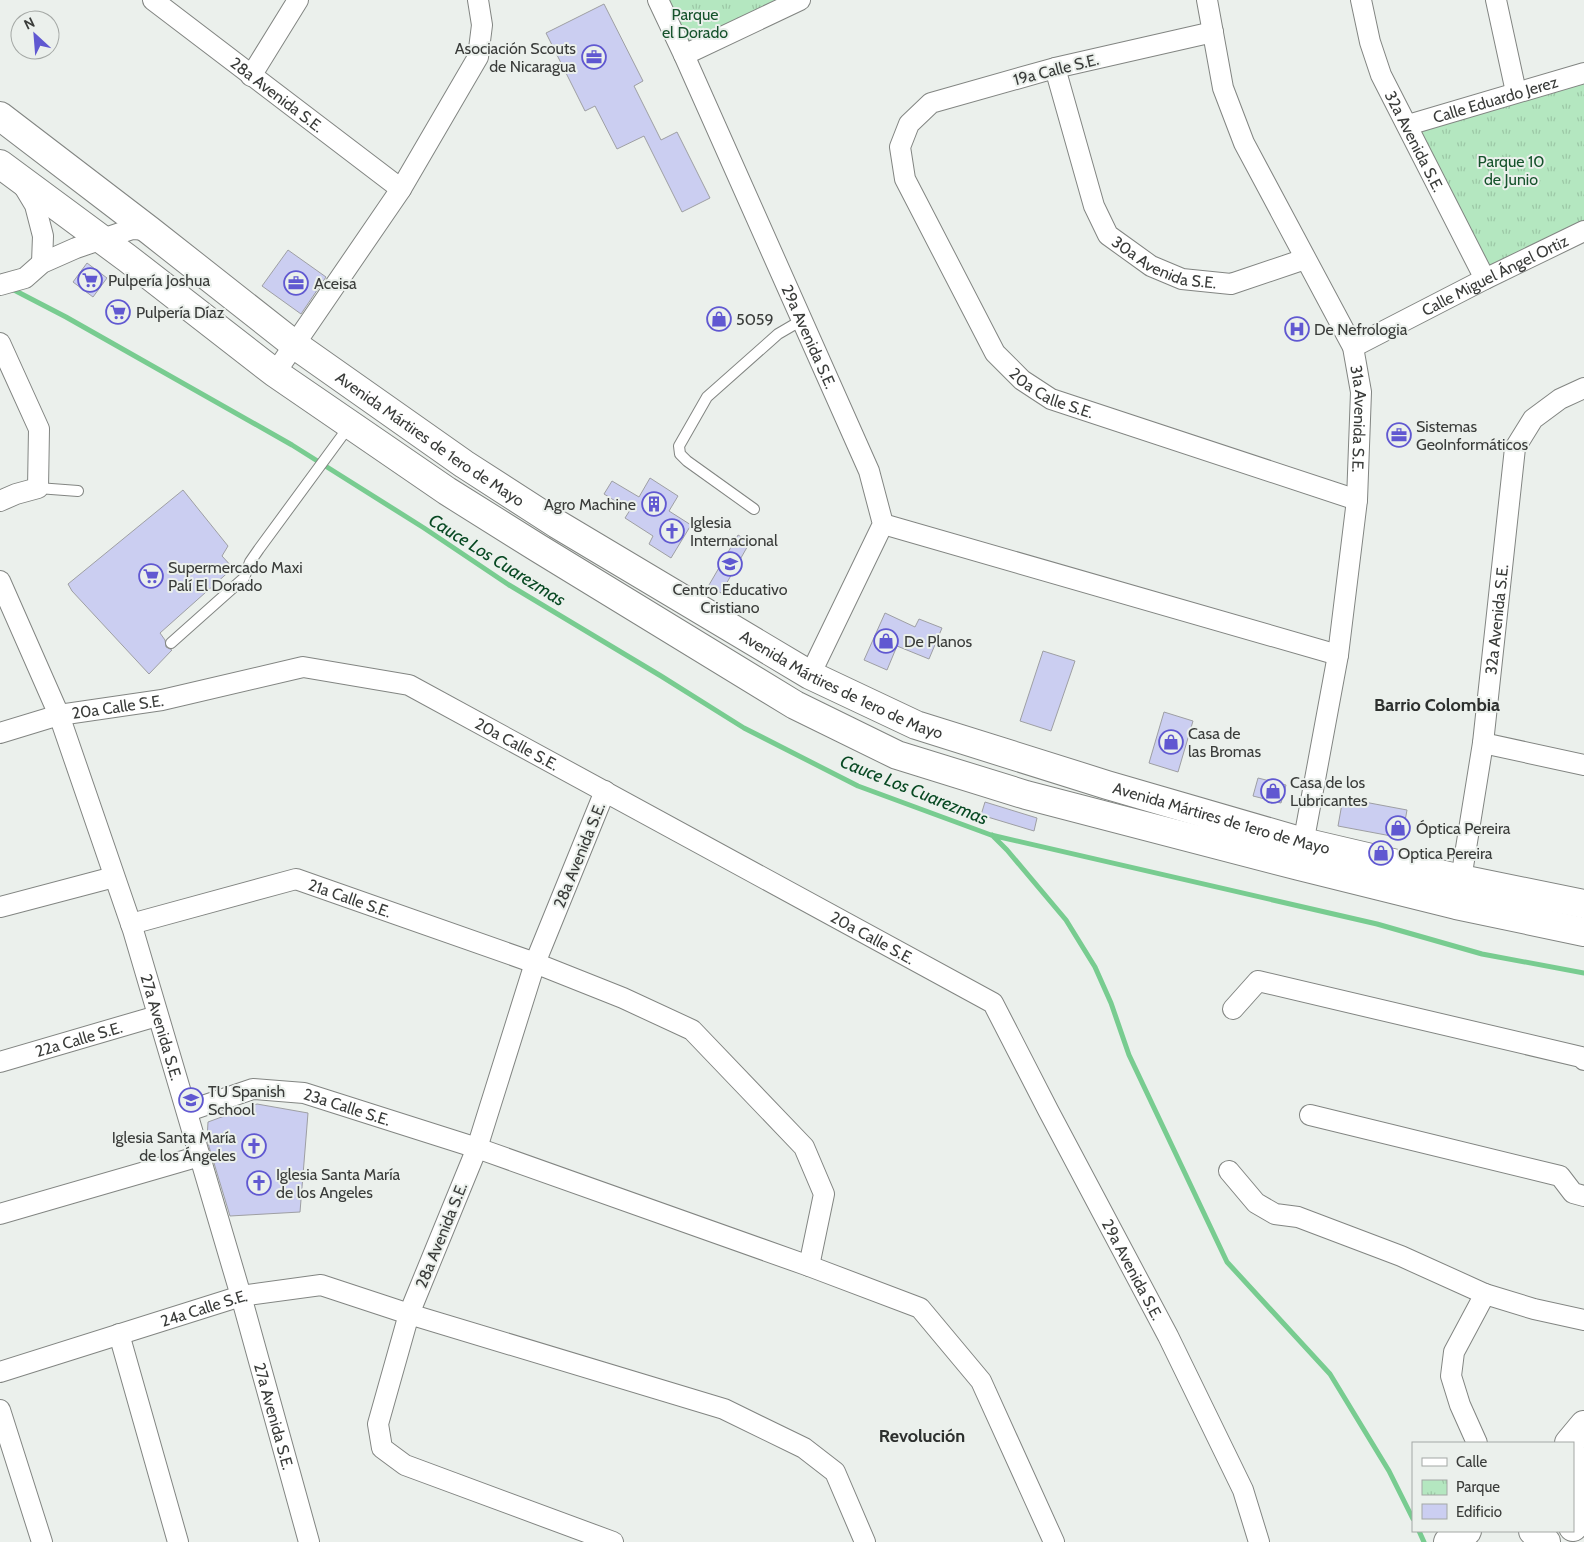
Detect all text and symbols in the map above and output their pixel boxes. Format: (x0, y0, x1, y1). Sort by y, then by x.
park label: Parque el Dorado (662, 5, 728, 42)
north arrow (10, 10, 60, 60)
text: N (21, 13, 38, 34)
place label: Asociación Scouts de Nicaragua (455, 39, 576, 76)
office icon: Asociación Scouts de Nicaragua (581, 44, 607, 70)
street label: 19a Calle S.E. (1011, 50, 1101, 89)
street label: 28a Avenida S.E. (226, 53, 327, 136)
street label: Calle Eduardo Jerez (1431, 72, 1561, 127)
street label: 32a Avenida S.E. (1381, 88, 1448, 195)
park label: Parque 10 de Junio (1478, 152, 1544, 189)
street label: Calle Miguel Ángel Ortiz (1419, 231, 1572, 320)
street label: 30a Avenida S.E. (1108, 232, 1217, 292)
supermarket icon: Pulpería Joshua (77, 267, 103, 293)
office icon: Aceisa (283, 270, 309, 296)
place label: Pulpería Joshua (108, 271, 210, 290)
place label: Aceisa (314, 274, 357, 293)
street label: 29a Avenida S.E. (777, 282, 840, 392)
supermarket icon: Pulpería Díaz (105, 299, 131, 325)
place label: Pulpería Díaz (136, 303, 225, 322)
shop icon: 5059 (706, 306, 732, 332)
place label: 5059 (736, 310, 774, 329)
hospital icon: De Nefrologia (1284, 316, 1310, 342)
place label: De Nefrologia (1314, 320, 1408, 339)
street label: 20a Calle S.E. (1005, 364, 1096, 422)
street label: 31a Avenida S.E. (1346, 364, 1370, 473)
street label: Avenida Mártires de 1ero de Mayo (332, 368, 528, 511)
place label: Sistemas GeoInformáticos (1416, 417, 1528, 454)
office icon: Sistemas GeoInformáticos (1386, 422, 1412, 448)
building icon: Agro Machine (641, 491, 667, 517)
place label: Agro Machine (544, 495, 636, 514)
water label: Cauce Los Cuarezmas (425, 509, 569, 611)
place label: Iglesia Internacional (690, 513, 778, 550)
church icon: Iglesia Internacional (659, 518, 685, 544)
school or university icon: Centro Educativo Cristiano (717, 551, 743, 577)
place label: Supermercado Maxi Palí El Dorado (168, 558, 303, 595)
supermarket icon: Supermercado Maxi Palí El Dorado (138, 563, 164, 589)
street label: 32a Avenida S.E. (1481, 563, 1512, 676)
place label: Centro Educativo Cristiano (672, 580, 788, 617)
street label: Avenida Mártires de 1ero de Mayo (736, 626, 945, 743)
shop icon: De Planos (873, 628, 899, 654)
place label: De Planos (904, 632, 973, 651)
street label: 20a Calle S.E. (71, 691, 165, 723)
district label: Barrio Colombia (1374, 694, 1500, 716)
street label: 20a Calle S.E. (471, 714, 562, 775)
place label: Casa de las Bromas (1188, 724, 1261, 761)
shop icon: Casa de las Bromas (1158, 729, 1184, 755)
water label: Cauce Los Cuarezmas (837, 750, 991, 830)
place label: Casa de los Lubricantes (1290, 773, 1368, 810)
street label: Avenida Mártires de 1ero de Mayo (1111, 778, 1332, 858)
shop icon: Casa de los Lubricantes (1260, 778, 1286, 804)
street label: 28a Avenida S.E. (550, 800, 609, 911)
shop icon: Óptica Pereira (1385, 815, 1411, 841)
place label: Óptica Pereira (1416, 819, 1511, 838)
shop icon: Optica Pereira (1368, 840, 1394, 866)
place label: Optica Pereira (1398, 844, 1493, 863)
street label: 21a Calle S.E. (306, 875, 394, 922)
street label: 20a Calle S.E. (827, 907, 918, 968)
street label: 27a Avenida S.E. (137, 972, 186, 1083)
street label: 22a Calle S.E. (33, 1018, 125, 1061)
place label: TU Spanish School (208, 1082, 285, 1119)
street label: 23a Calle S.E. (301, 1084, 393, 1130)
school or university icon: TU Spanish School (178, 1087, 204, 1113)
place label: Iglesia Santa María de los Ángeles (112, 1128, 236, 1165)
church icon: Iglesia Santa María de los Ángeles (241, 1133, 267, 1159)
place label: Iglesia Santa María de los Angeles (276, 1165, 401, 1202)
church icon: Iglesia Santa María de los Angeles (246, 1170, 272, 1196)
street label: 28a Avenida S.E. (412, 1180, 471, 1291)
street label: 29a Avenida S.E. (1098, 1216, 1167, 1323)
street label: 24a Calle S.E. (158, 1286, 249, 1331)
street label: 27a Avenida S.E. (250, 1361, 298, 1472)
district label: Revolución (879, 1425, 965, 1447)
legend (1412, 1442, 1574, 1532)
text: Calle (1456, 1453, 1487, 1471)
text: Parque (1456, 1478, 1500, 1496)
text: Edificio (1456, 1503, 1502, 1521)

